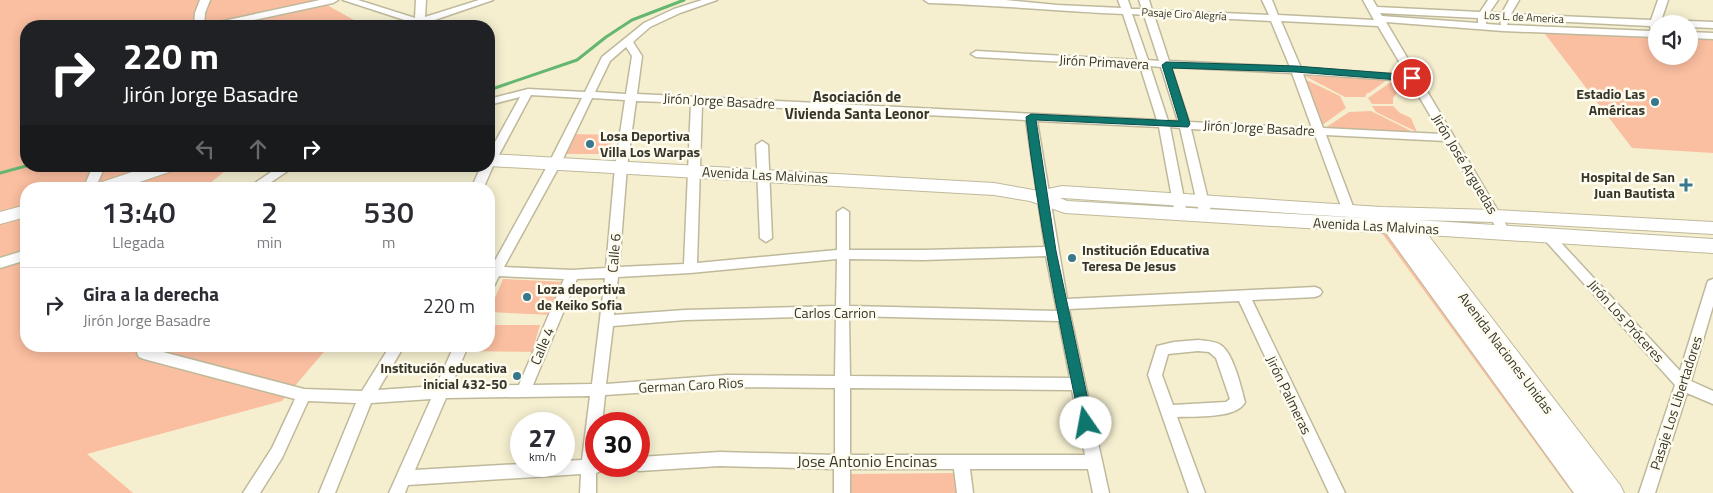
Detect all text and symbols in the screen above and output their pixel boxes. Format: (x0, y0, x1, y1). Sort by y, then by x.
street label: Pasaje Ciro Alegría (1141, 4, 1228, 24)
street label: Los L. de America (1484, 7, 1565, 27)
map controls (1648, 15, 1698, 65)
button: sound (1648, 15, 1698, 65)
text: 220 m (123, 29, 219, 83)
icon: right (40, 40, 105, 105)
street label: Jirón Primavera (1058, 49, 1150, 74)
pin (1391, 57, 1433, 99)
icon: arrive (1398, 64, 1426, 92)
text: Jirón Jorge Basadre (123, 77, 298, 111)
place label: Estadio Las Américas (1576, 83, 1645, 120)
district label: Asociación de Vivienda Santa Leonor (785, 85, 930, 125)
street label: Jirón Jorge Basadre (663, 87, 775, 114)
marker: Estadio Las Américas (1649, 96, 1661, 108)
street label: Jirón José Arguedas (1427, 110, 1504, 218)
street label: Jirón Jorge Basadre (1203, 114, 1315, 141)
place label: Losa Deportiva Villa Los Warpas (600, 125, 701, 162)
icon: left (191, 135, 219, 163)
icon: ahead (244, 135, 272, 163)
icon: right (297, 135, 325, 163)
marker: Losa Deportiva Villa Los Warpas (584, 138, 596, 150)
street label: Avenida Las Malvinas (702, 161, 828, 188)
place label: Hospital de San Juan Bautista (1581, 166, 1675, 203)
marker: Hospital de San Juan Bautista (1679, 178, 1693, 192)
text: 13:40 (101, 189, 176, 235)
text: 2 (261, 189, 278, 235)
text: 530 (363, 189, 414, 235)
street label: Avenida Las Malvinas (1313, 212, 1439, 239)
text: Llegada (112, 230, 164, 254)
text: min (257, 230, 282, 254)
text: m (382, 230, 395, 254)
street label: Calle 6 (601, 232, 626, 273)
place label: Institución Educativa Teresa De Jesus (1082, 239, 1209, 276)
marker: Institución Educativa Teresa De Jesus (1066, 252, 1078, 264)
street label: Jirón Los Próceres (1583, 275, 1669, 367)
place label: Loza deportiva de Keiko Sofia (537, 278, 626, 315)
text: Gira a la derecha (83, 279, 219, 308)
street label: Avenida Naciones Unidas (1454, 287, 1559, 418)
icon: right (40, 291, 68, 319)
text: 220 m (423, 291, 475, 320)
marker: Loza deportiva de Keiko Sofia (521, 291, 533, 303)
street label: Carlos Carrion (794, 302, 876, 323)
text: Jirón Jorge Basadre (83, 308, 211, 332)
street label: Calle 4 (524, 324, 559, 368)
street label: Pasaje Los Libertadores (1644, 333, 1707, 473)
street label: Jirón Palmeras (1261, 352, 1318, 438)
place label: Institución educativa inicial 432-50 (380, 357, 507, 394)
marker: Institución educativa inicial 432-50 (511, 370, 523, 382)
street label: German Caro Rios (638, 371, 744, 398)
position arrow (1059, 396, 1111, 448)
speed limit sign: 30 (585, 412, 650, 477)
text: 27 (528, 419, 557, 457)
text: km/h (529, 447, 556, 466)
street label: Jose Antonio Encinas (797, 449, 937, 473)

